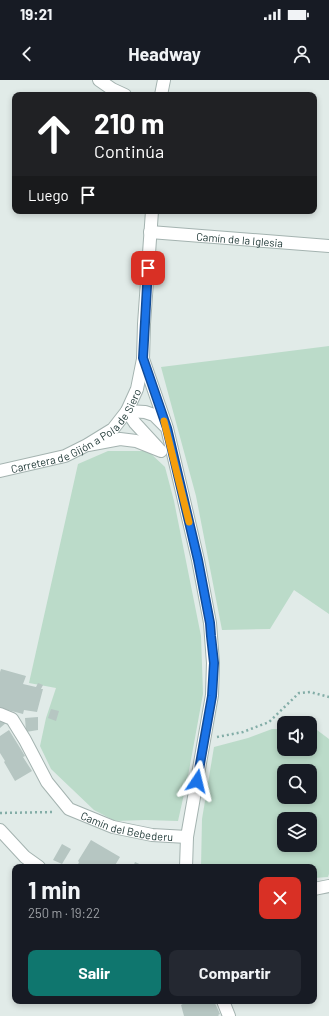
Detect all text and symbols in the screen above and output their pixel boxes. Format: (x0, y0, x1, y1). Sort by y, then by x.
text: 19:21 (20, 5, 52, 23)
icon: back (16, 43, 38, 65)
text: Headway (128, 43, 201, 65)
icon: person (291, 43, 313, 65)
text: 210 m (94, 106, 164, 140)
icon: ahead (28, 108, 80, 160)
text: Continúa (94, 140, 164, 162)
icon: arrive (77, 184, 99, 206)
text: Luego (28, 186, 69, 204)
street label: Camín de la Iglesia (196, 229, 284, 249)
pin (131, 251, 165, 285)
icon: arrive (137, 257, 159, 279)
street label: Carretera de Gijón a Pola de Siero (9, 386, 143, 475)
map controls (277, 716, 317, 852)
button: sound (277, 716, 317, 756)
position arrow (176, 760, 218, 802)
button: search (277, 764, 317, 804)
street label: Camín del Bebederu (79, 808, 174, 843)
button: layers (277, 812, 317, 852)
text: 1 min (28, 875, 81, 904)
button: close (259, 877, 301, 919)
text: 250 m · 19:22 (28, 905, 100, 921)
button: Salir (28, 950, 161, 996)
button: Compartir (169, 950, 301, 996)

